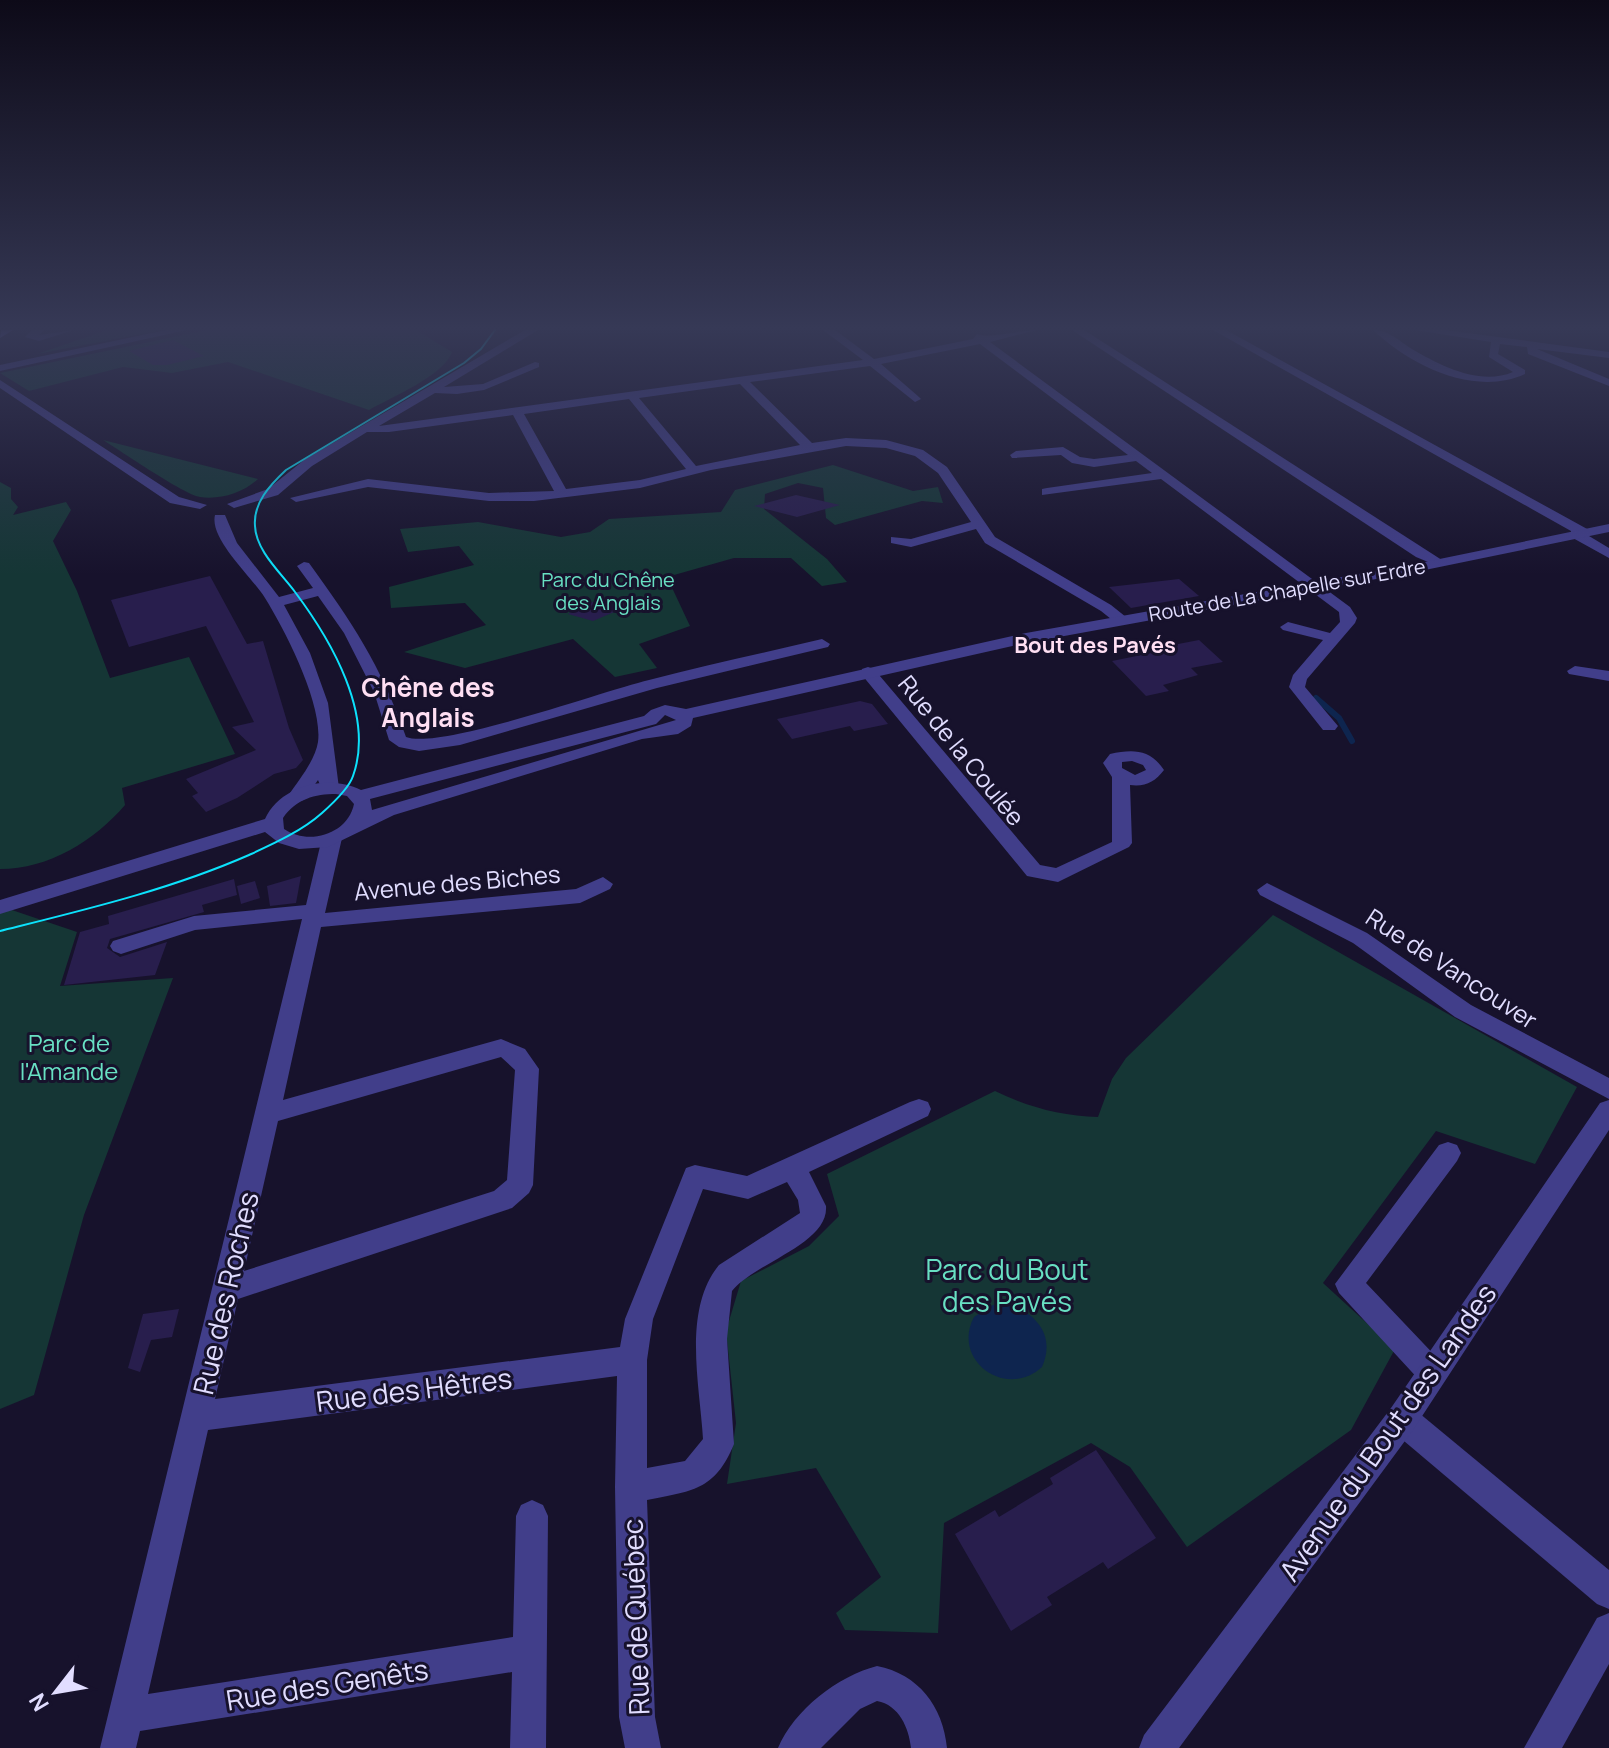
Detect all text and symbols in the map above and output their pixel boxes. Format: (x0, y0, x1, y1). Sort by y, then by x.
street label: Route de La Chapelle sur Erdre (1146, 552, 1428, 628)
park label: Parc du Chêne des Anglais (541, 566, 675, 616)
district label: Bout des Pavés (1014, 630, 1176, 660)
street label: Rue de la Coulée (891, 668, 1033, 832)
district label: Chêne des Anglais (361, 669, 495, 735)
street label: Avenue des Biches (352, 857, 562, 907)
street label: Rue de Vancouver (1360, 900, 1544, 1036)
park label: Parc de l'Amande (20, 1026, 118, 1087)
street label: Rue des Roches (183, 1188, 267, 1398)
park label: Parc du Bout des Pavés (925, 1250, 1089, 1320)
street label: Avenue du Bout des Landes (1270, 1276, 1504, 1588)
street label: Rue des Hêtres (314, 1358, 514, 1420)
street label: Rue de Québec (613, 1518, 657, 1716)
street label: Rue des Genêts (223, 1649, 431, 1719)
north arrow (16, 1652, 96, 1732)
text: N (22, 1688, 56, 1717)

